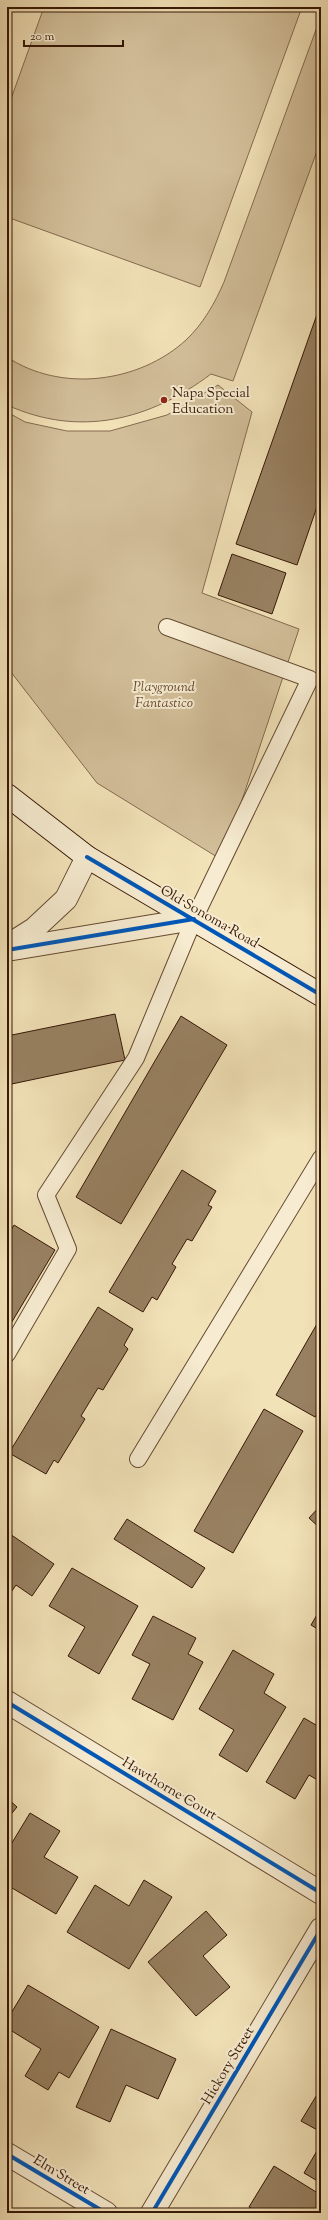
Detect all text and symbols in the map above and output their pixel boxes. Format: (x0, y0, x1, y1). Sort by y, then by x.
scale bar (24, 22, 123, 48)
text: 20 m (30, 28, 55, 46)
place label: Napa Special Education (172, 384, 250, 420)
marker: Napa Special Education (159, 395, 169, 405)
park label: Playground Fantastico (133, 678, 195, 714)
street label: Old Sonoma Road (156, 881, 262, 954)
street label: Hawthorne Court (118, 1753, 221, 1826)
street label: Hickory Street (198, 2023, 260, 2109)
street label: Elm Street (29, 2151, 93, 2201)

